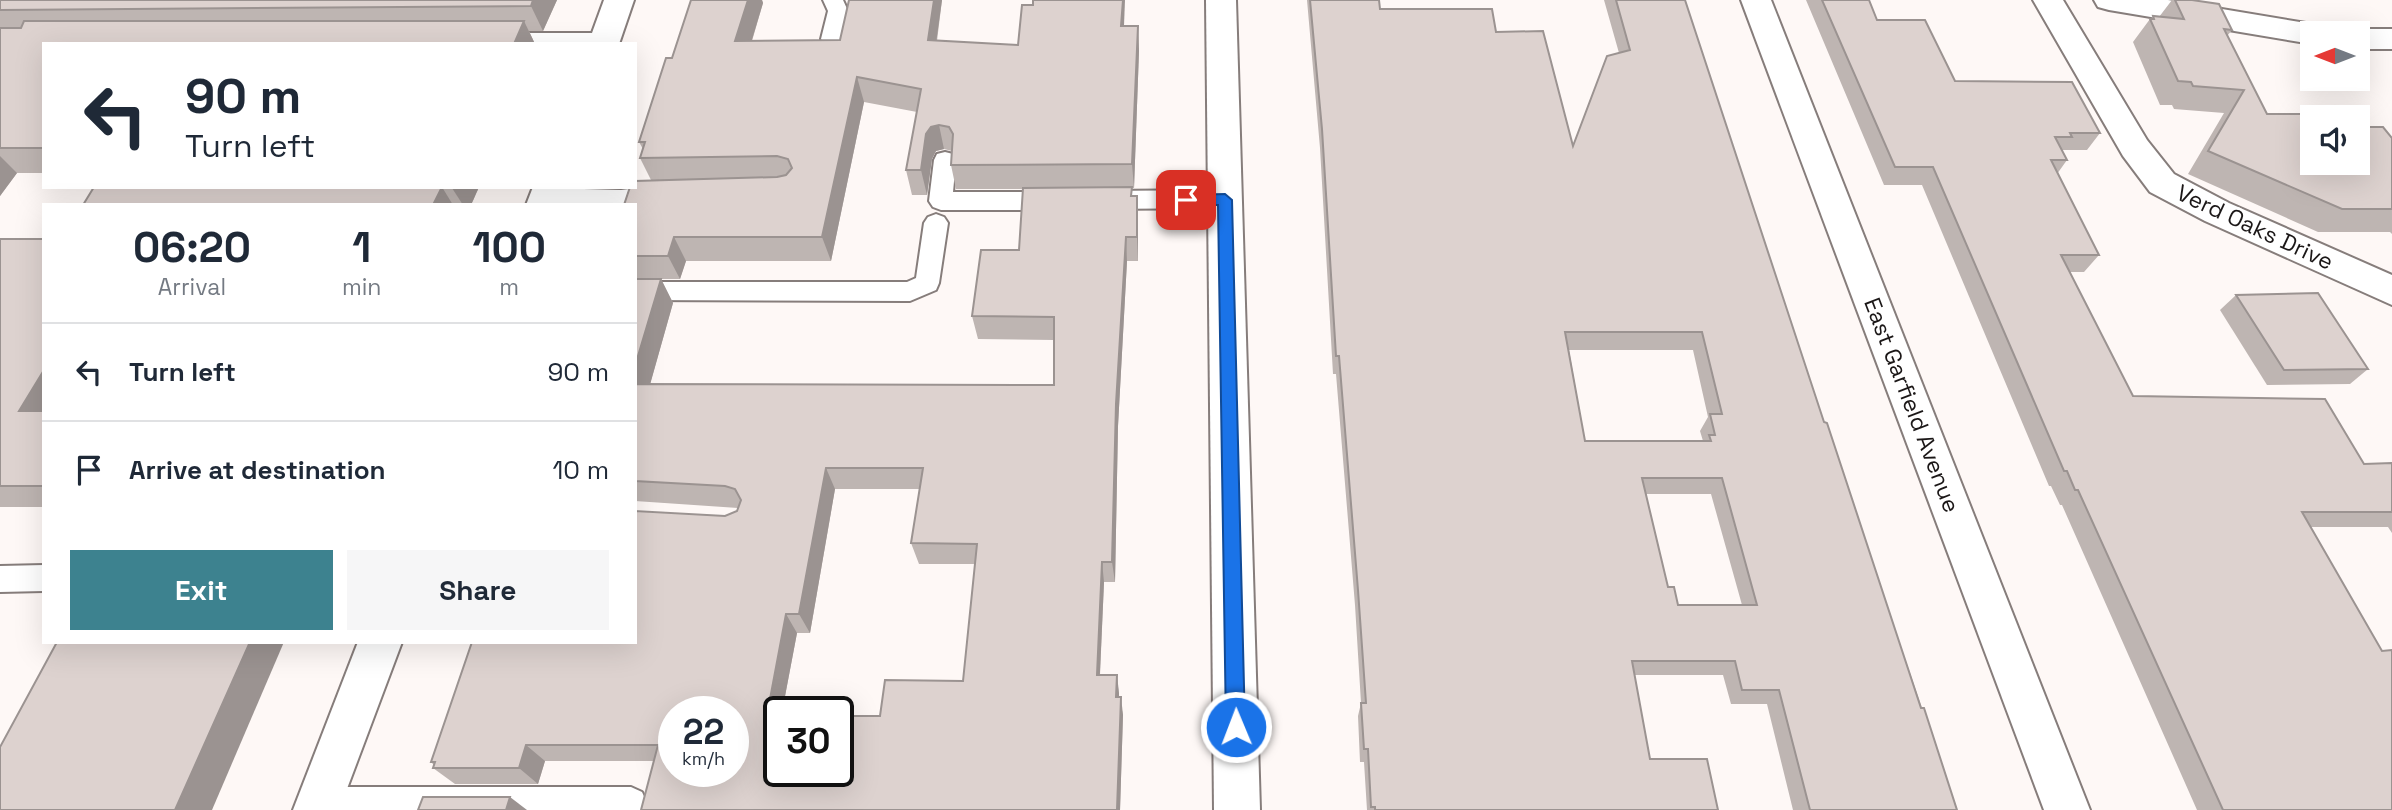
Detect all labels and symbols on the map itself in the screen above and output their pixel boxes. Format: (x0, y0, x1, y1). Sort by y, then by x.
north arrow (2300, 21, 2370, 91)
pin (1156, 170, 1216, 230)
street label: Verd Oaks Drive (2172, 178, 2338, 276)
street label: East Garfield Avenue (1857, 293, 1967, 517)
position arrow (1199, 690, 1273, 764)
speed limit sign: 30 (763, 696, 854, 787)

